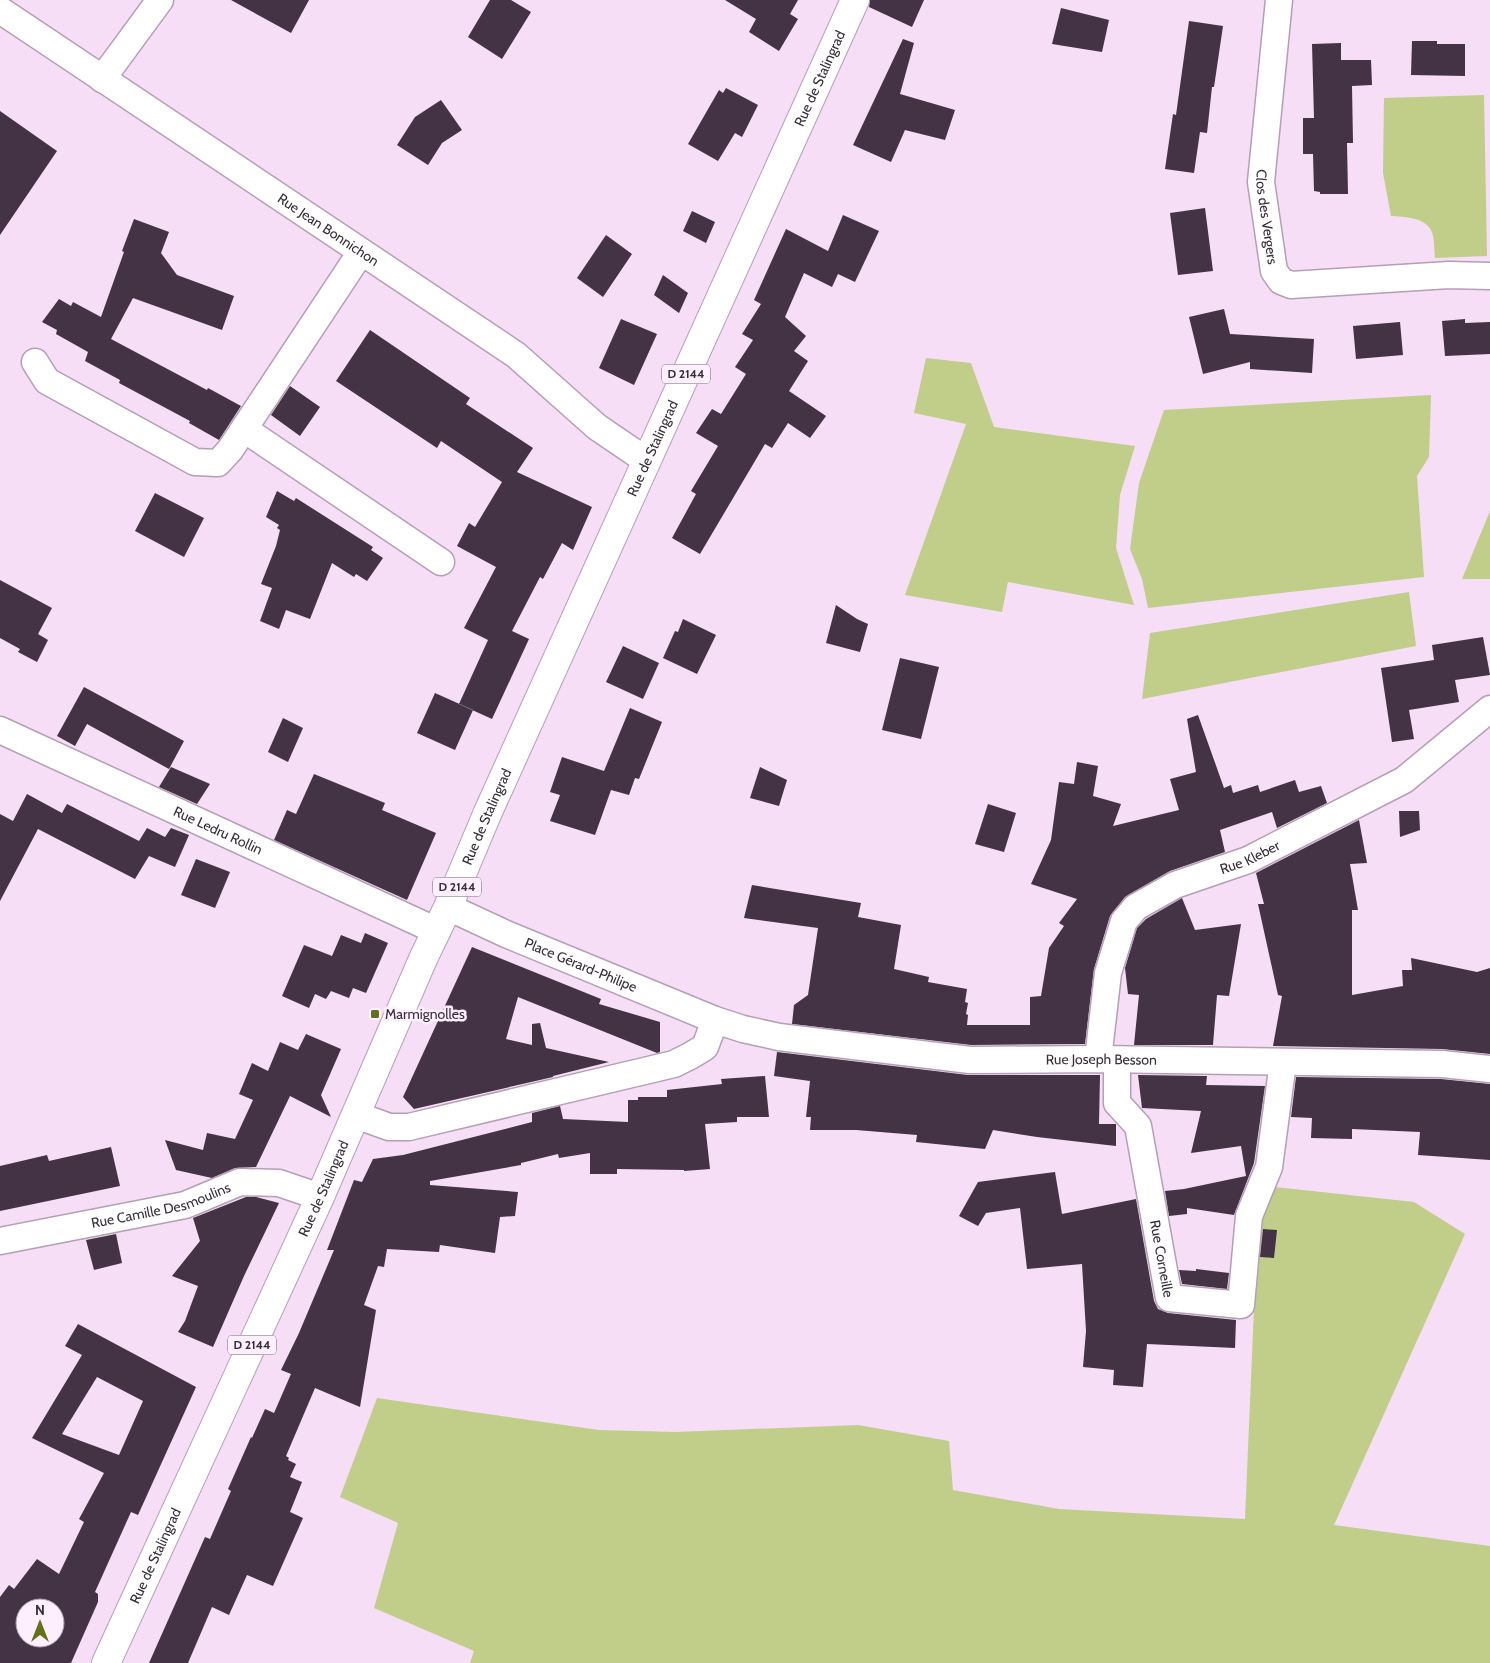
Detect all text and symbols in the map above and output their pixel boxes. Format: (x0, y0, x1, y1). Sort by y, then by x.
street label: Rue de Stalingrad (790, 28, 849, 129)
street label: Clos des Vergers (1252, 168, 1282, 266)
street label: Rue Jean Bonnichon (274, 189, 383, 270)
road number: D 2144 (662, 364, 710, 384)
street label: Rue de Stalingrad (623, 397, 682, 499)
street label: Rue de Stalingrad (458, 766, 515, 868)
street label: Rue Ledru Rollin (171, 802, 266, 859)
street label: Rue Kleber (1217, 836, 1283, 878)
road number: D 2144 (433, 878, 481, 896)
street label: Place Gérard-Philipe (522, 934, 640, 996)
place label: Marmignolles (385, 1005, 465, 1023)
marker: Marmignolles (369, 1008, 381, 1020)
street label: Rue Joseph Besson (1046, 1050, 1157, 1069)
street label: Rue de Stalingrad (294, 1138, 352, 1239)
street label: Rue Camille Desmoulins (90, 1178, 233, 1232)
street label: Rue Corneille (1146, 1219, 1178, 1299)
road number: D 2144 (228, 1336, 276, 1354)
street label: Rue de Stalingrad (125, 1505, 185, 1607)
north arrow (15, 1598, 65, 1648)
text: N (35, 1601, 45, 1619)

